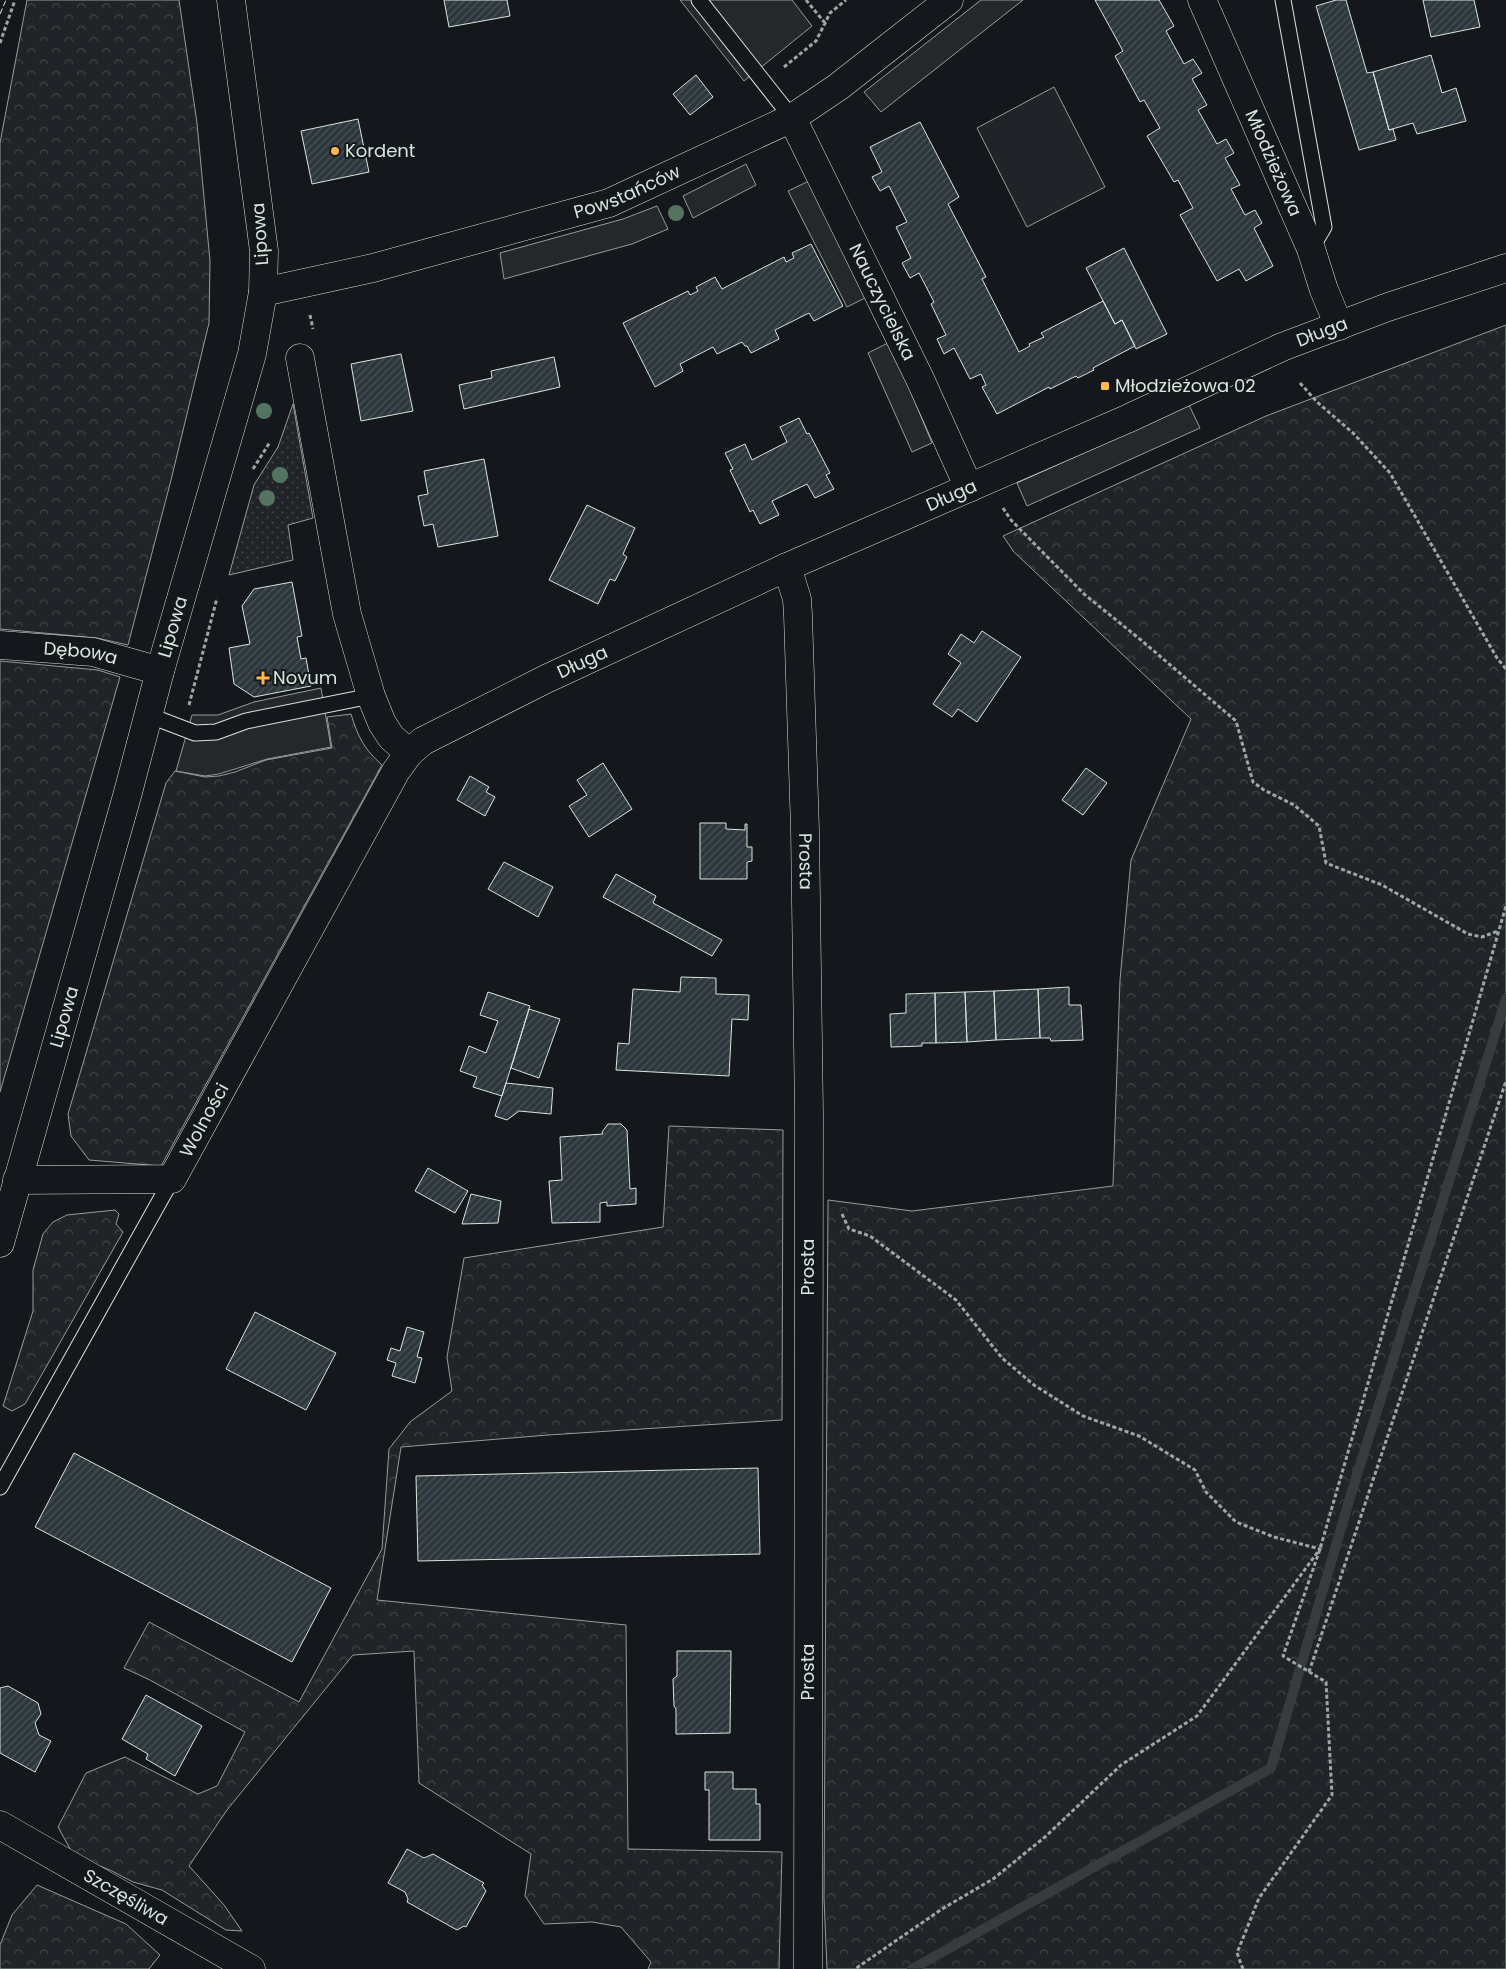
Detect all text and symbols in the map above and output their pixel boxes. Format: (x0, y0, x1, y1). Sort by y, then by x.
street label: Młodzieżowa (1239, 106, 1308, 220)
place label: Kordent (345, 138, 415, 163)
marker: Kordent (329, 145, 341, 157)
street label: Powstańców (571, 158, 685, 224)
street label: Lipowa (245, 202, 274, 266)
street label: Nauczycielska (843, 239, 922, 365)
street label: Długa (1292, 310, 1351, 353)
place label: Młodzieżowa 02 (1115, 373, 1256, 398)
marker: Młodzieżowa 02 (1099, 380, 1111, 392)
street label: Długa (922, 473, 981, 517)
street label: Lipowa (152, 593, 193, 660)
street label: Dębowa (43, 635, 121, 670)
street label: Długa (553, 639, 612, 684)
place label: Novum (273, 665, 337, 690)
marker: Novum (257, 672, 269, 684)
street label: Prosta (793, 833, 819, 890)
street label: Lipowa (43, 983, 84, 1050)
street label: Wolności (173, 1078, 234, 1162)
street label: Prosta (795, 1239, 820, 1295)
street label: Prosta (795, 1644, 820, 1700)
street label: Szczęśliwa (79, 1862, 173, 1931)

